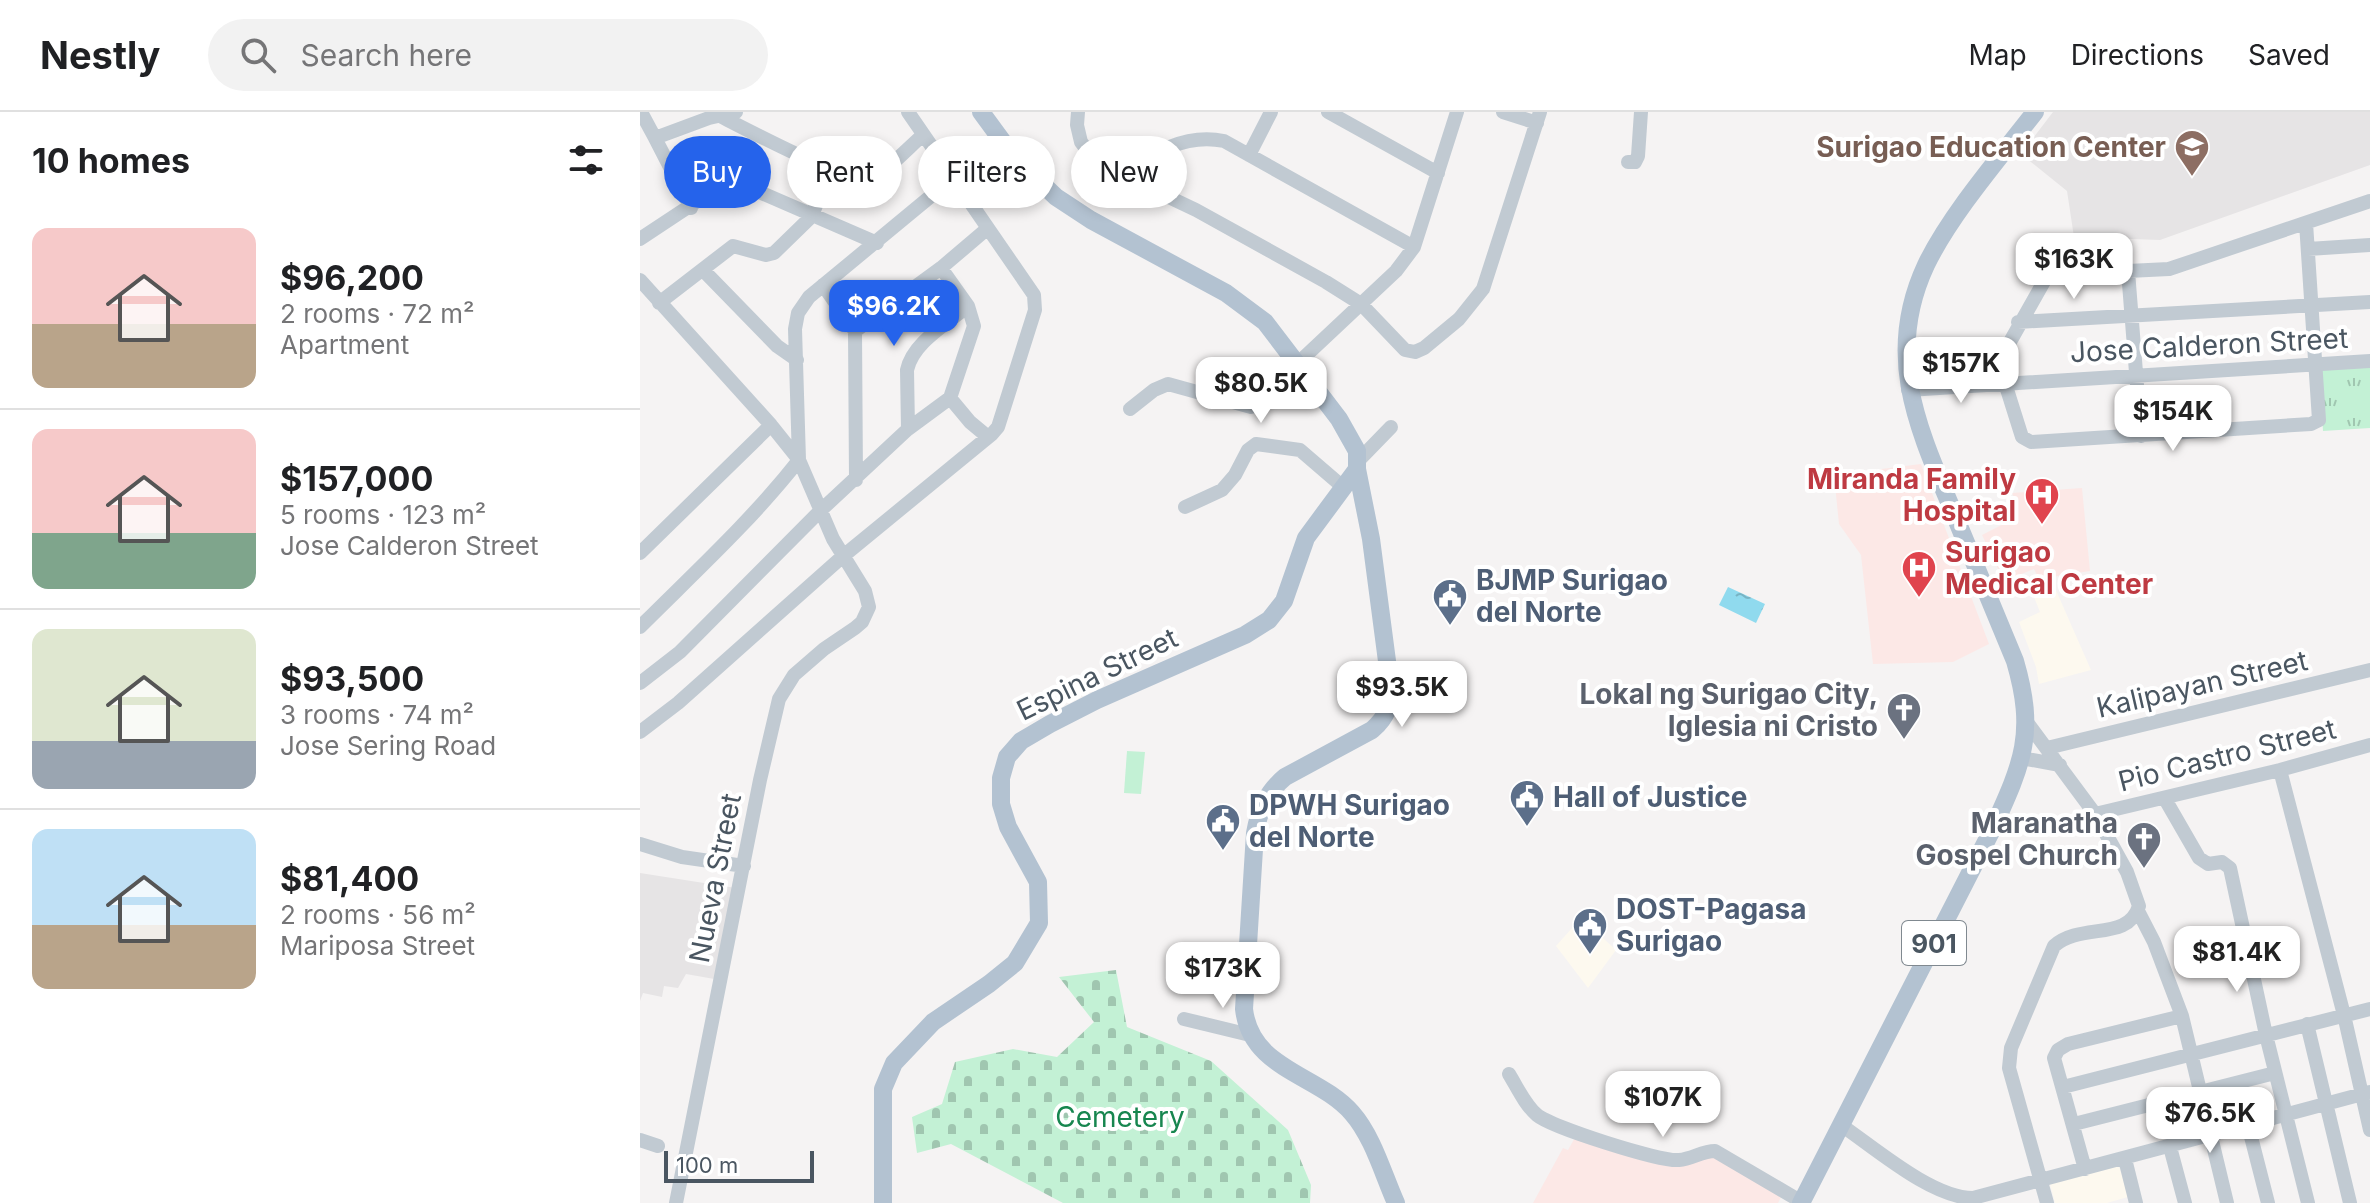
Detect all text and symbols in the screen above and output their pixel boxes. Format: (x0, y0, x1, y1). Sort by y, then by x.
search box (208, 19, 768, 91)
text: Nestly (40, 32, 160, 78)
icon: search (236, 33, 280, 77)
text: Search here (300, 37, 472, 73)
text: Map (1968, 38, 2027, 72)
text: Directions (2071, 38, 2204, 72)
text: Saved (2248, 38, 2330, 72)
school or university icon: Surigao Education Center (2173, 128, 2211, 178)
place label: Surigao Education Center (1816, 130, 2166, 164)
chip: Buy (664, 136, 771, 208)
chip: Rent (787, 136, 902, 208)
chip: Filters (918, 136, 1055, 208)
chip: New (1071, 136, 1187, 208)
icon: filters (564, 138, 608, 182)
text: 10 homes (32, 140, 190, 181)
pin: $163K (2018, 233, 2130, 301)
text: $163K (2034, 243, 2114, 274)
text: $96,200 (280, 257, 424, 298)
icon: home (96, 260, 192, 356)
pin: $96.2K (829, 280, 959, 348)
text: $96.2K (847, 290, 941, 321)
text: 2 rooms · 72 m² (280, 298, 474, 329)
street label: Jose Calderon Street (2069, 321, 2349, 369)
text: Apartment (280, 329, 409, 360)
pin: $157K (1905, 337, 2017, 405)
text: $157K (1922, 347, 2000, 378)
pin: $80.5K (1196, 357, 1326, 425)
text: $80.5K (1214, 367, 1308, 398)
pin: $154K (2117, 385, 2229, 453)
text: $154K (2132, 395, 2214, 426)
text: $157,000 (280, 458, 433, 499)
icon: home (96, 461, 192, 557)
place label: Miranda Family Hospital (1807, 462, 2016, 528)
hospital icon: Miranda Family Hospital (2023, 476, 2061, 526)
text: 5 rooms · 123 m² (280, 499, 486, 530)
text: Jose Calderon Street (280, 530, 539, 561)
place label: Surigao Medical Center (1945, 535, 2153, 601)
hospital icon: Surigao Medical Center (1900, 549, 1938, 599)
place label: BJMP Surigao del Norte (1476, 563, 1668, 629)
public building icon: BJMP Surigao del Norte (1431, 577, 1469, 627)
street label: Espina Street (1011, 620, 1183, 728)
street label: Kalipayan Street (2093, 643, 2311, 725)
text: $93,500 (280, 658, 424, 699)
icon: home (96, 661, 192, 757)
pin: $93.5K (1337, 661, 1467, 729)
text: $93.5K (1355, 671, 1449, 702)
place label: Lokal ng Surigao City, Iglesia ni Cristo (1580, 677, 1878, 743)
church icon: Lokal ng Surigao City, Iglesia ni Cristo (1885, 691, 1923, 741)
text: 3 rooms · 74 m² (280, 699, 474, 730)
street label: Pio Castro Street (2115, 712, 2339, 798)
text: Jose Sering Road (280, 730, 496, 761)
public building icon: Hall of Justice (1508, 778, 1546, 828)
place label: Hall of Justice (1553, 780, 1747, 814)
place label: DPWH Surigao del Norte (1249, 788, 1450, 854)
street label: Nueva Street (682, 791, 748, 965)
public building icon: DPWH Surigao del Norte (1204, 802, 1242, 852)
place label: Maranatha Gospel Church (1915, 806, 2118, 872)
church icon: Maranatha Gospel Church (2125, 820, 2163, 870)
text: $81,400 (280, 858, 419, 899)
icon: home (96, 861, 192, 957)
place label: DOST-Pagasa Surigao (1616, 892, 1806, 958)
text: 2 rooms · 56 m² (280, 899, 476, 930)
public building icon: DOST-Pagasa Surigao (1571, 906, 1609, 956)
road number: 901 (1902, 921, 1966, 965)
pin: $81.4K (2172, 926, 2302, 994)
text: Mariposa Street (280, 930, 475, 961)
text: $81.4K (2192, 936, 2282, 967)
pin: $173K (1167, 942, 1279, 1010)
text: $173K (1184, 952, 1262, 983)
pin: $107K (1607, 1071, 1719, 1139)
text: $107K (1623, 1081, 1703, 1112)
pin: $76.5K (2145, 1087, 2275, 1155)
text: $76.5K (2164, 1097, 2256, 1128)
park label: Cemetery (1055, 1100, 1185, 1134)
scale bar (664, 1147, 814, 1183)
text: 100 m (676, 1152, 738, 1178)

